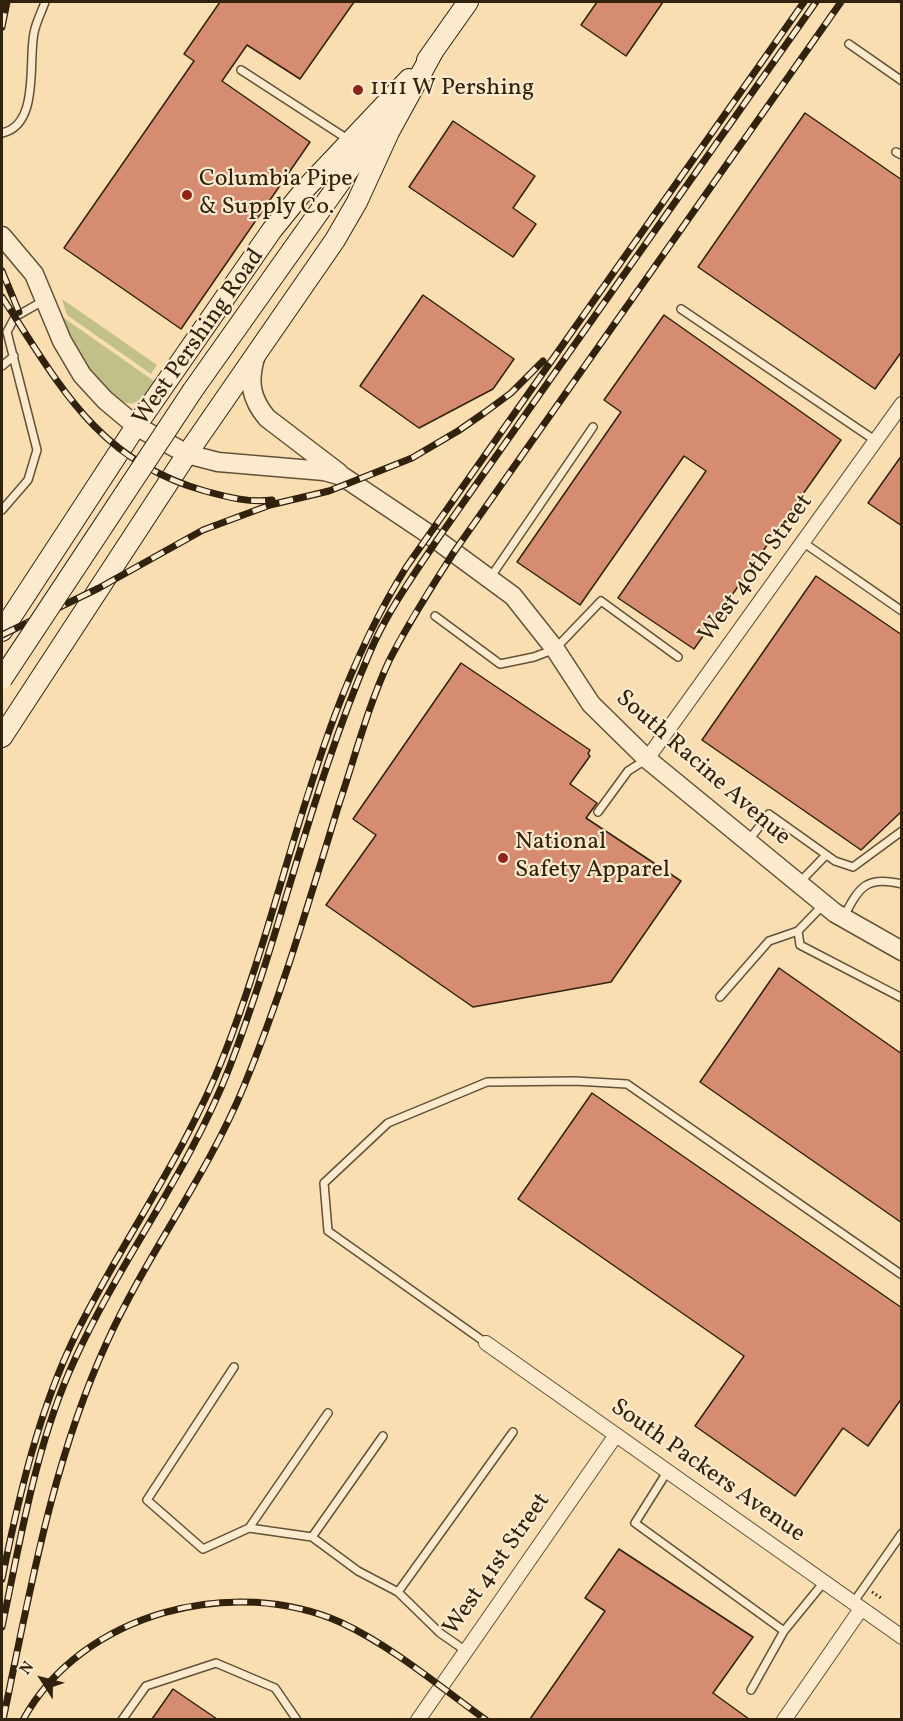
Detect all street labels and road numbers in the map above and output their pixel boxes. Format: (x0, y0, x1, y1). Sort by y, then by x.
street label: West Pershing Road (128, 244, 272, 432)
street label: West 40th Street (694, 489, 820, 649)
street label: South Racine Avenue (609, 685, 795, 853)
street label: South Packers Avenue (604, 1394, 810, 1550)
street label: West 41st Street (438, 1488, 558, 1642)

